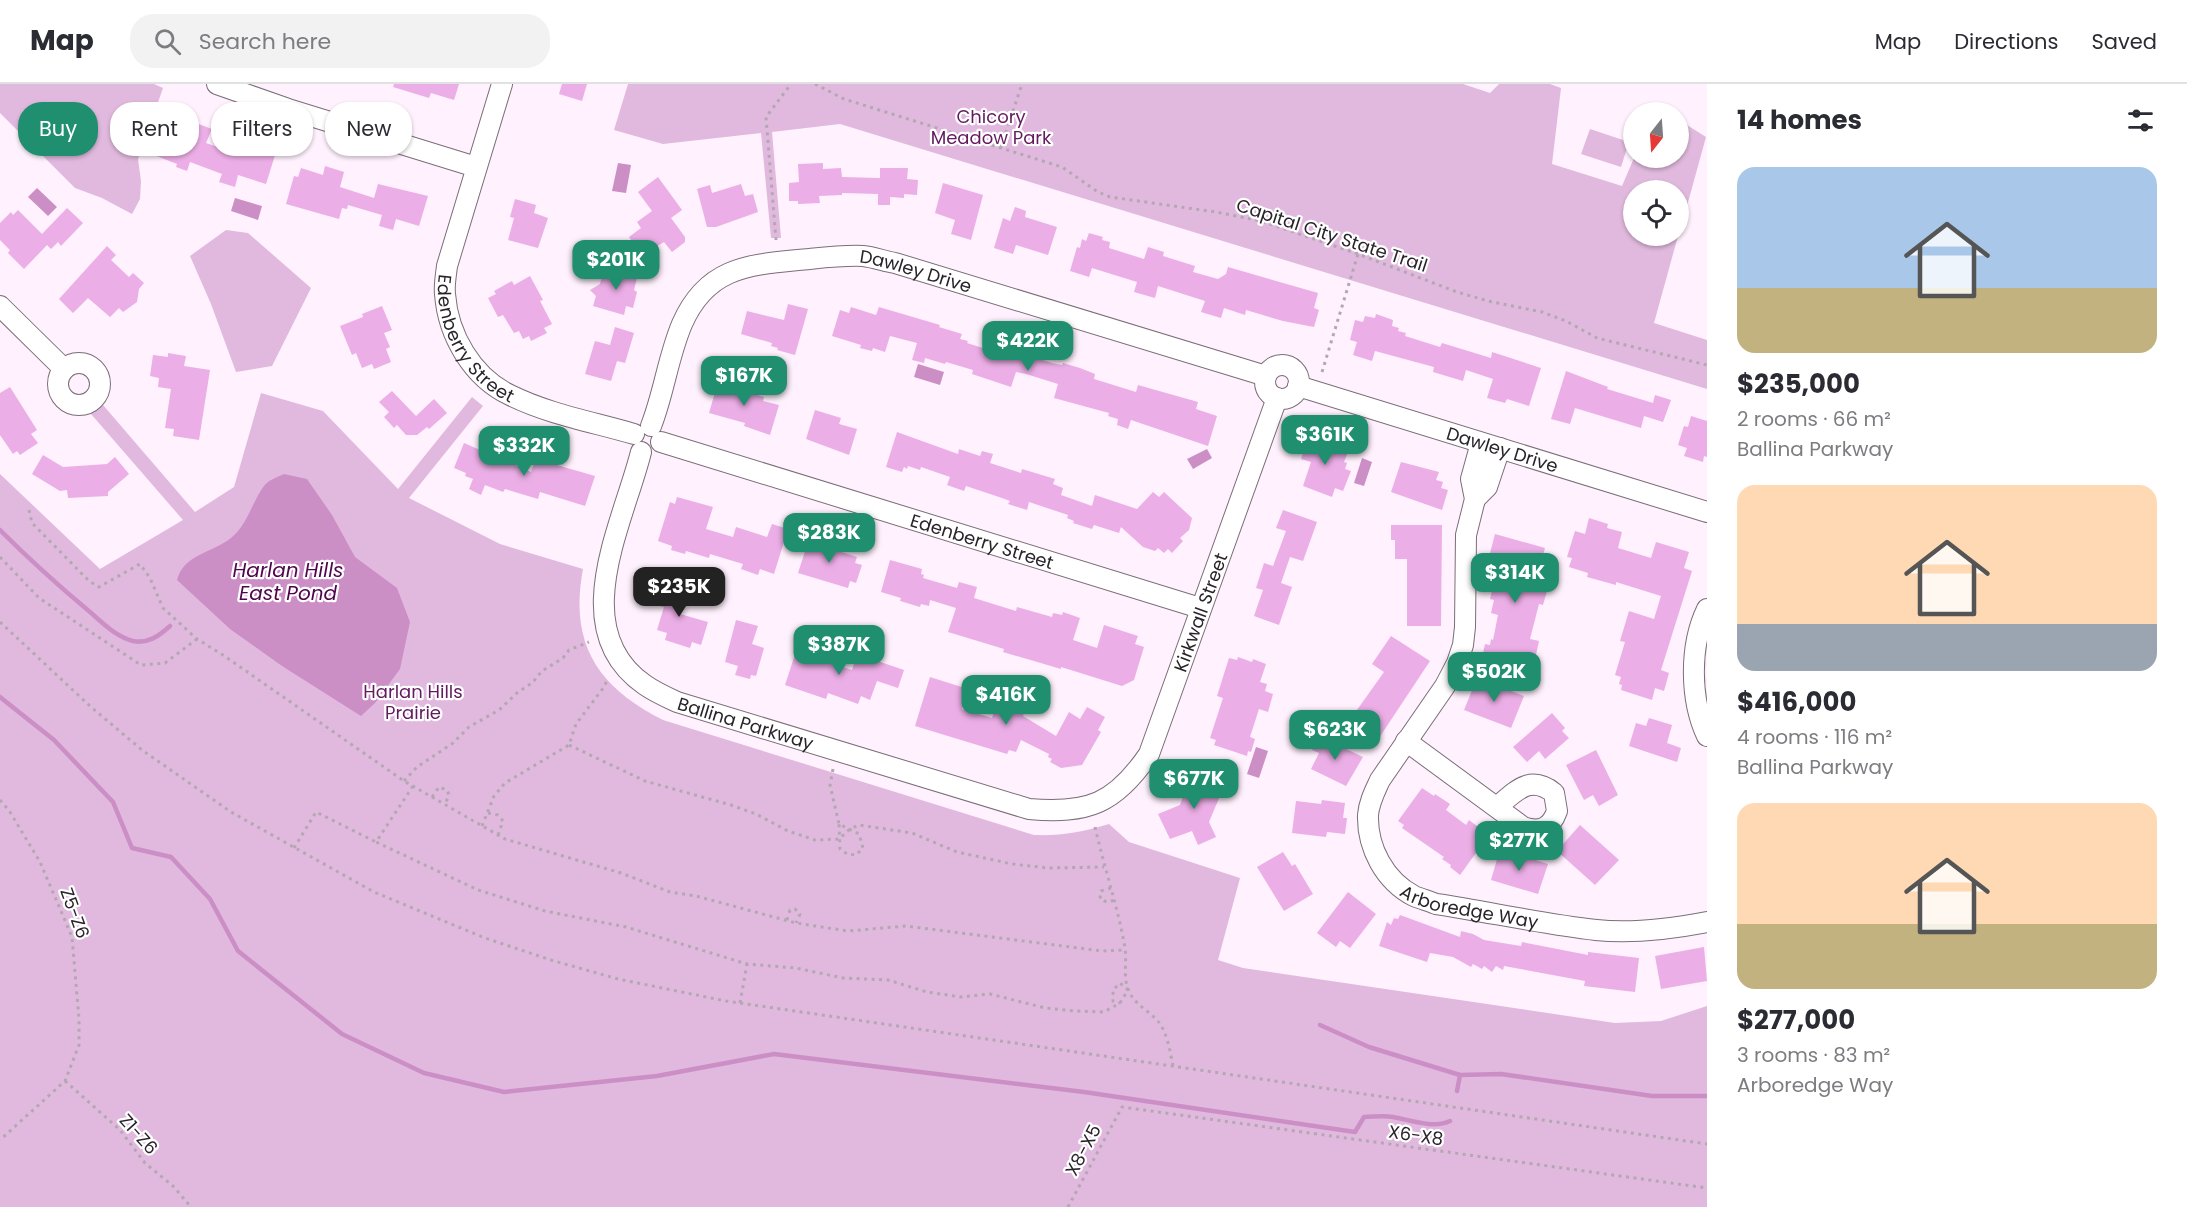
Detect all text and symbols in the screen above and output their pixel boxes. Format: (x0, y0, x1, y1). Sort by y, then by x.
search box (130, 14, 550, 68)
text: Map (30, 21, 94, 60)
icon: search (151, 25, 184, 58)
text: Search here (199, 26, 331, 57)
text: Map (1875, 27, 1921, 56)
text: Directions (1954, 27, 2058, 56)
text: Saved (2091, 27, 2157, 56)
chip: Buy (18, 102, 98, 156)
chip: Rent (110, 102, 199, 156)
chip: Filters (211, 102, 313, 156)
chip: New (325, 102, 412, 156)
north arrow (1623, 102, 1689, 168)
map controls (1623, 102, 1689, 246)
text: 14 homes (1737, 102, 1862, 138)
park label: Chicory Meadow Park (931, 104, 1052, 150)
icon: filters (2124, 104, 2157, 137)
button: locate (1623, 180, 1689, 246)
street label: Capital City State Trail (1233, 192, 1431, 278)
icon: home (1893, 206, 2001, 314)
pin: $201K (574, 240, 658, 291)
street label: Dawley Drive (858, 243, 975, 298)
text: $201K (586, 245, 646, 273)
street label: Edenberry Street (432, 273, 519, 408)
pin: $422K (986, 321, 1070, 372)
text: $422K (996, 326, 1060, 354)
pin: $167K (702, 356, 786, 407)
text: $167K (715, 361, 773, 389)
text: $235,000 (1737, 366, 1860, 402)
text: 2 rooms · 66 m² (1737, 405, 1891, 433)
pin: $361K (1283, 415, 1367, 466)
text: $361K (1295, 420, 1355, 448)
street label: Dawley Drive (1444, 420, 1561, 478)
pin: $332K (482, 426, 566, 477)
text: $332K (493, 431, 555, 459)
text: Ballina Parkway (1737, 435, 1893, 463)
street label: Edenberry Street (907, 507, 1057, 575)
pin: $283K (787, 513, 871, 564)
text: $283K (797, 518, 861, 546)
icon: home (1893, 524, 2001, 632)
street label: Kirkwall Street (1167, 549, 1233, 675)
pin: $314K (1473, 553, 1557, 604)
water label: Harlan Hills East Pond (232, 556, 344, 607)
text: $314K (1485, 558, 1545, 586)
pin: $235K (637, 567, 721, 618)
text: $235K (647, 572, 711, 600)
pin: $387K (797, 625, 881, 676)
text: $387K (808, 630, 870, 658)
pin: $502K (1452, 652, 1536, 703)
text: $502K (1462, 657, 1526, 685)
pin: $416K (964, 675, 1048, 726)
park label: Harlan Hills Prairie (363, 679, 463, 725)
text: $416K (976, 680, 1036, 708)
text: $416,000 (1737, 684, 1856, 720)
street label: Ballina Parkway (675, 690, 817, 755)
pin: $623K (1293, 710, 1377, 761)
text: $623K (1303, 715, 1367, 743)
text: 4 rooms · 116 m² (1737, 723, 1892, 751)
text: Ballina Parkway (1737, 753, 1893, 781)
pin: $677K (1152, 759, 1236, 810)
text: $677K (1163, 764, 1225, 792)
pin: $277K (1477, 821, 1561, 872)
text: $277K (1489, 826, 1549, 854)
icon: home (1893, 842, 2001, 950)
street label: Arboredge Way (1395, 878, 1540, 934)
street label: Z5-Z6 (54, 884, 96, 942)
text: $277,000 (1737, 1002, 1855, 1038)
text: 3 rooms · 83 m² (1737, 1041, 1890, 1069)
text: Arboredge Way (1737, 1071, 1893, 1099)
street label: Z1-Z6 (114, 1108, 164, 1160)
street label: X6-X8 (1387, 1119, 1445, 1151)
street label: X8-X5 (1059, 1120, 1107, 1180)

